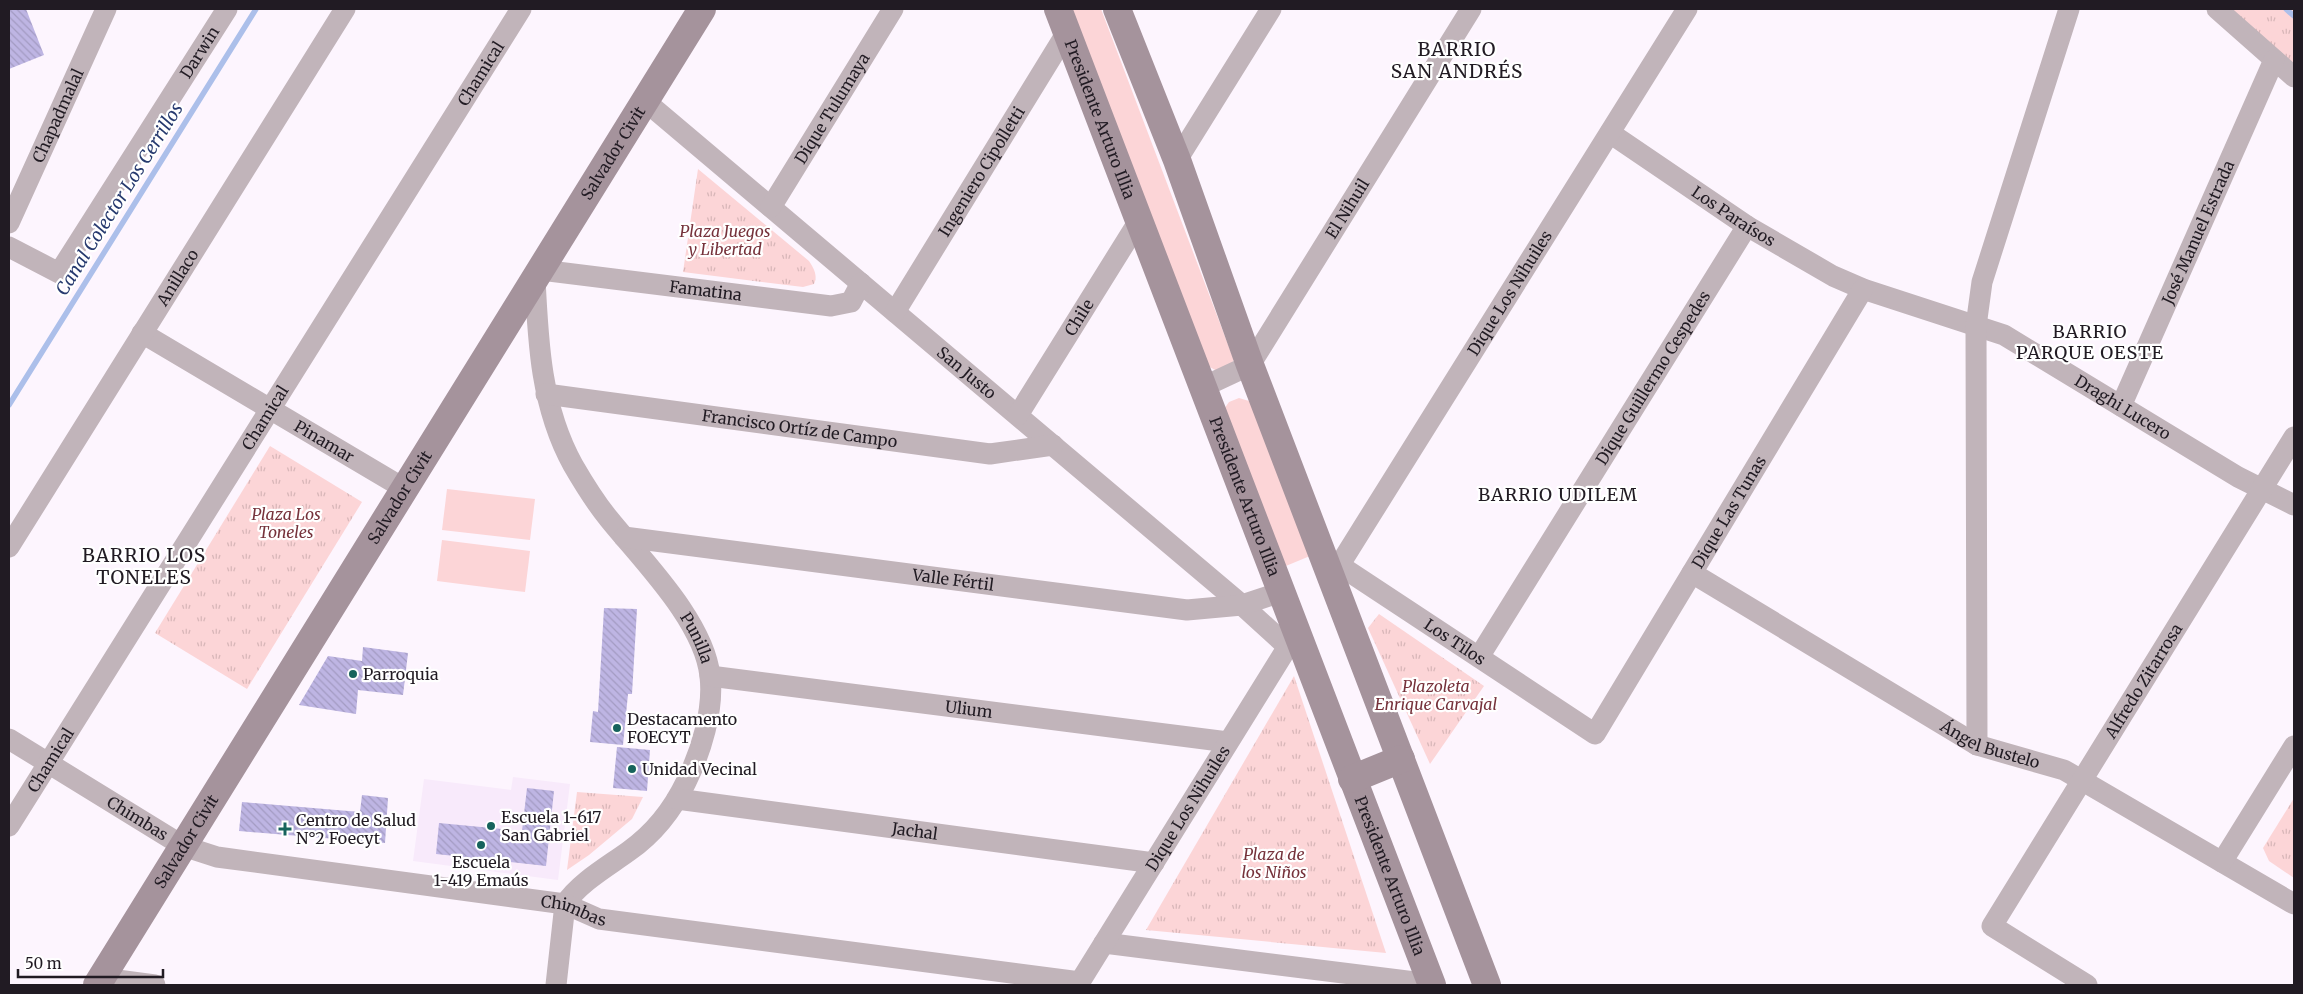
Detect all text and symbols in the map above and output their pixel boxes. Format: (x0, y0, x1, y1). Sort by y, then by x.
street label: Darwin (176, 22, 224, 82)
street label: Presidente Arturo Illia (1061, 37, 1140, 202)
district label: BARRIO SAN ANDRÉS (1391, 37, 1523, 83)
street label: Chamical (453, 38, 508, 109)
street label: Dique Tulumaya (790, 49, 874, 167)
street label: Chapadmalal (28, 65, 88, 166)
water label: Canal Colector Los Cerrillos (50, 98, 188, 300)
street label: Salvador Civit (576, 102, 650, 203)
street label: Ingeniero Cipolletti (934, 103, 1029, 240)
street label: José Manuel Estrada (2157, 157, 2239, 308)
street label: El Nihuil (1321, 175, 1373, 242)
street label: Los Paraísos (1688, 182, 1779, 250)
park label: Plaza Juegos y Libertad (680, 221, 771, 259)
street label: Dique Los Nihuiles (1463, 227, 1556, 359)
street label: Anillaco (152, 245, 203, 310)
street label: Famatina (668, 276, 744, 305)
street label: Dique Guillermo Cespedes (1591, 287, 1714, 468)
street label: Chile (1060, 295, 1098, 339)
district label: BARRIO PARQUE OESTE (2016, 320, 2164, 364)
street label: San Justo (933, 342, 1000, 403)
street label: Draghi Lucero (2071, 370, 2174, 444)
street label: Chamical (237, 382, 293, 454)
street label: Francisco Ortíz de Campo (701, 405, 899, 451)
street label: Presidente Arturo Illia (1205, 414, 1285, 579)
street label: Pinamar (291, 416, 358, 467)
street label: Salvador Civit (363, 446, 436, 548)
street label: Dique Las Tunas (1687, 452, 1770, 572)
district label: BARRIO UDILEM (1478, 483, 1638, 506)
park label: Plaza Los Toneles (251, 504, 321, 542)
district label: BARRIO LOS TONELES (82, 543, 206, 589)
street label: Valle Fértil (910, 564, 995, 595)
street label: Punilla (676, 608, 717, 666)
street label: Los Tilos (1420, 614, 1490, 669)
street label: Alfredo Zitarrosa (2100, 619, 2187, 743)
place label: Parroquia (363, 664, 439, 684)
marker: Parroquia (347, 668, 359, 680)
park label: Plazoleta Enrique Carvajal (1375, 676, 1497, 714)
street label: Ulium (944, 696, 994, 722)
place label: Destacamento FOECYT (627, 709, 737, 747)
street label: Ángel Bustelo (1936, 715, 2042, 773)
marker: Destacamento FOECYT (611, 722, 623, 734)
street label: Chamical (23, 724, 78, 796)
street label: Dique Los Nihuiles (1141, 742, 1234, 875)
place label: Unidad Vecinal (642, 759, 757, 779)
marker: Unidad Vecinal (626, 763, 638, 775)
street label: Salvador Civit (150, 790, 223, 892)
street label: Chimbas (103, 792, 172, 845)
street label: Presidente Arturo Illia (1350, 793, 1430, 959)
place label: Escuela 1-617 San Gabriel (501, 807, 601, 845)
place label: Centro de Salud N°2 Foecyt (296, 810, 416, 848)
street label: Jachal (890, 818, 939, 844)
marker: Escuela 1-617 San Gabriel (485, 820, 497, 832)
marker: Centro de Salud N°2 Foecyt (278, 822, 292, 836)
marker: Escuela 1-419 Emaús (475, 839, 487, 851)
park label: Plaza de los Niños (1241, 844, 1307, 882)
place label: Escuela 1-419 Emaús (434, 852, 529, 890)
street label: Chimbas (540, 891, 607, 930)
scale bar (18, 946, 162, 978)
text: 50 m (25, 954, 62, 973)

